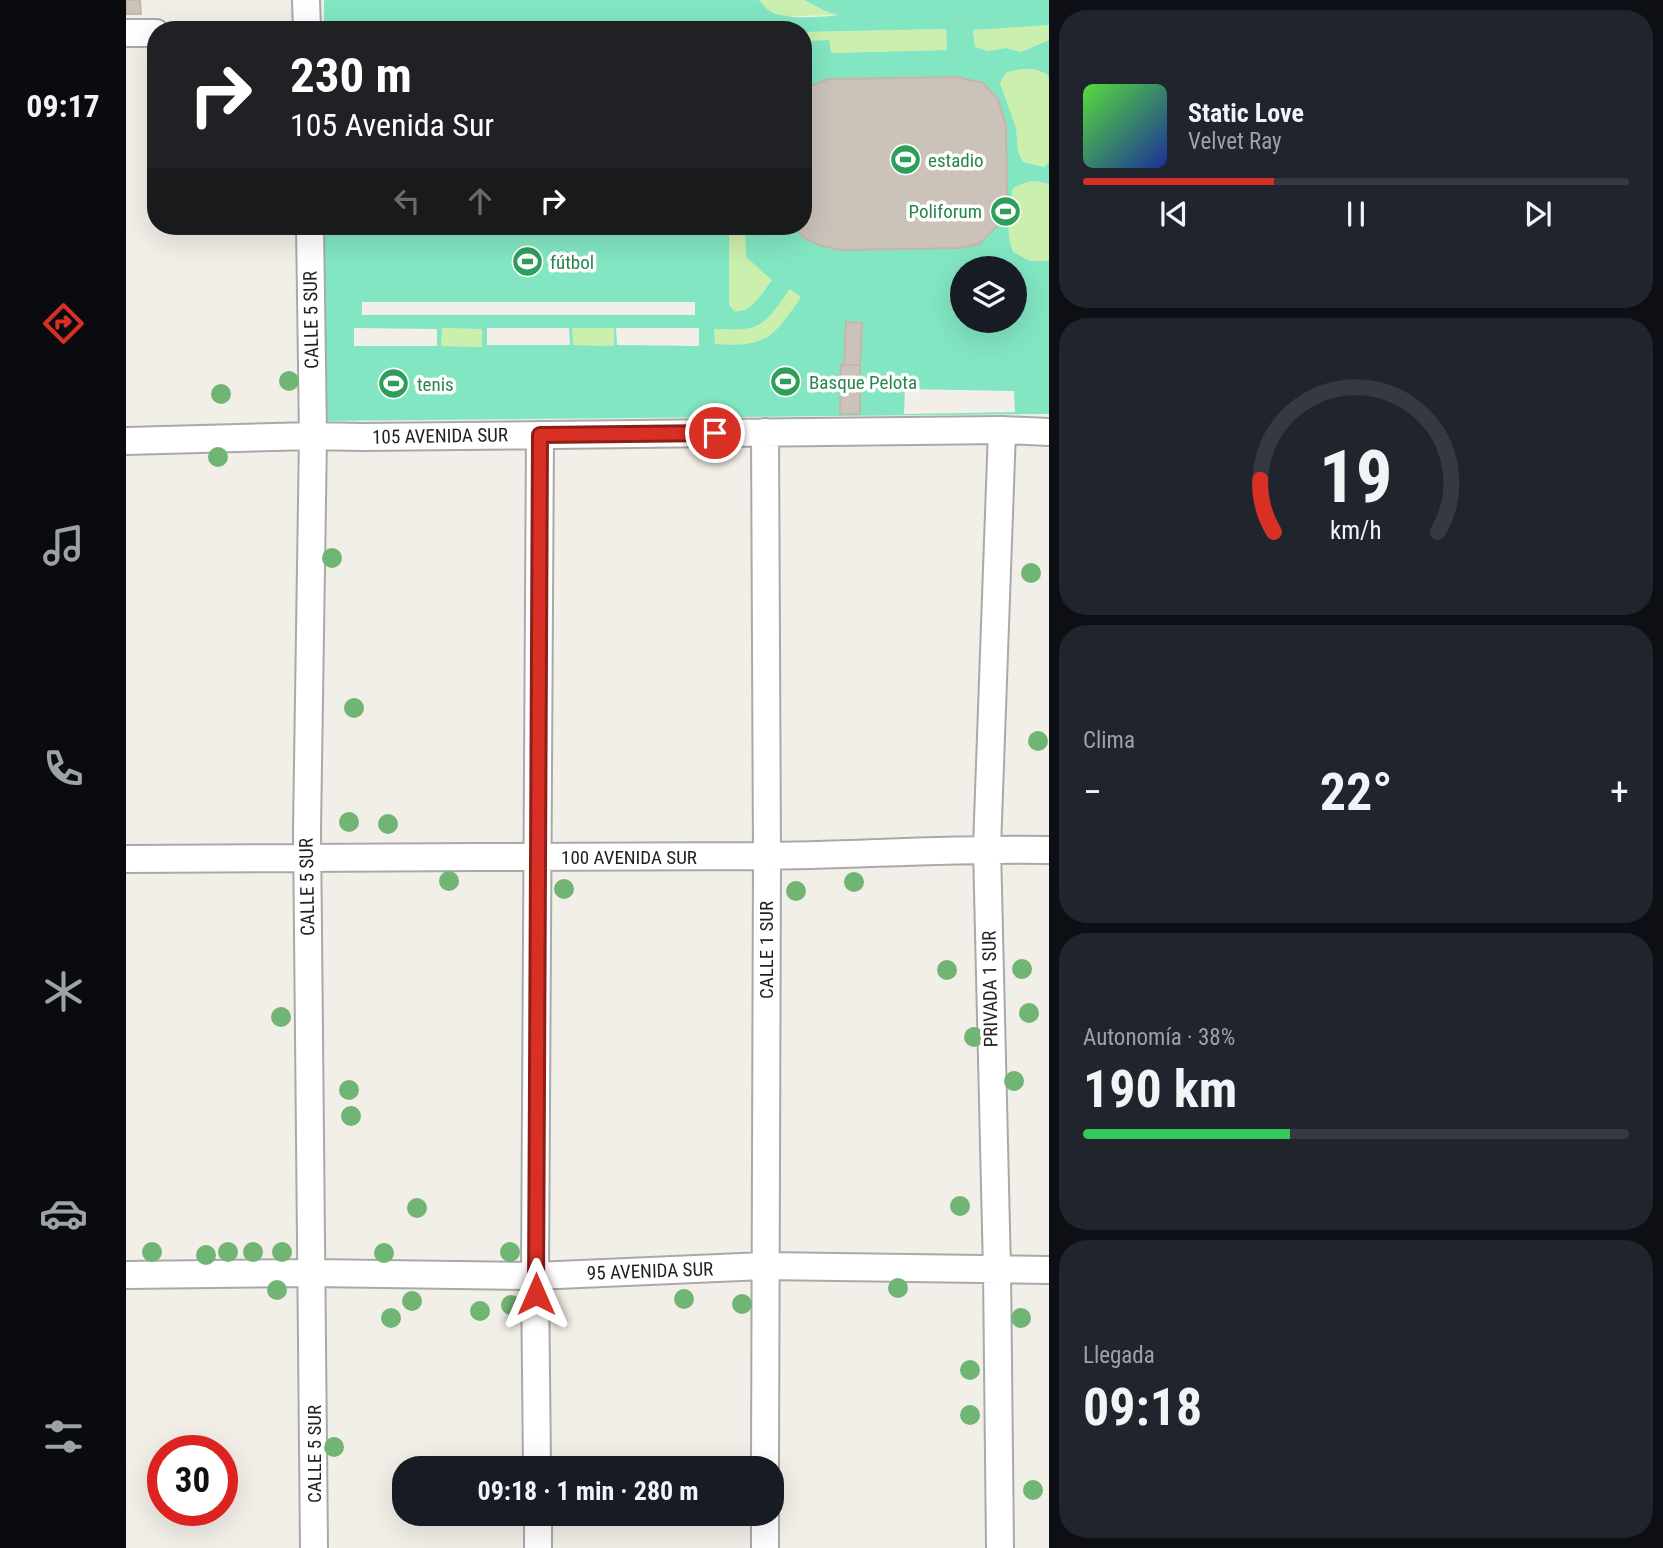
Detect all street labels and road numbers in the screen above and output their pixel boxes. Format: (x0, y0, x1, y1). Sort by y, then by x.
street label: CALLE 5 SUR (299, 271, 323, 369)
street label: 105 AVENIDA SUR (372, 423, 508, 449)
street label: CALLE 5 SUR (295, 838, 319, 936)
street label: 100 AVENIDA SUR (561, 846, 697, 869)
street label: CALLE 1 SUR (755, 901, 778, 999)
street label: PRIVADA 1 SUR (977, 931, 1003, 1047)
street label: 95 AVENIDA SUR (586, 1257, 714, 1285)
street label: CALLE 5 SUR (303, 1405, 326, 1503)

